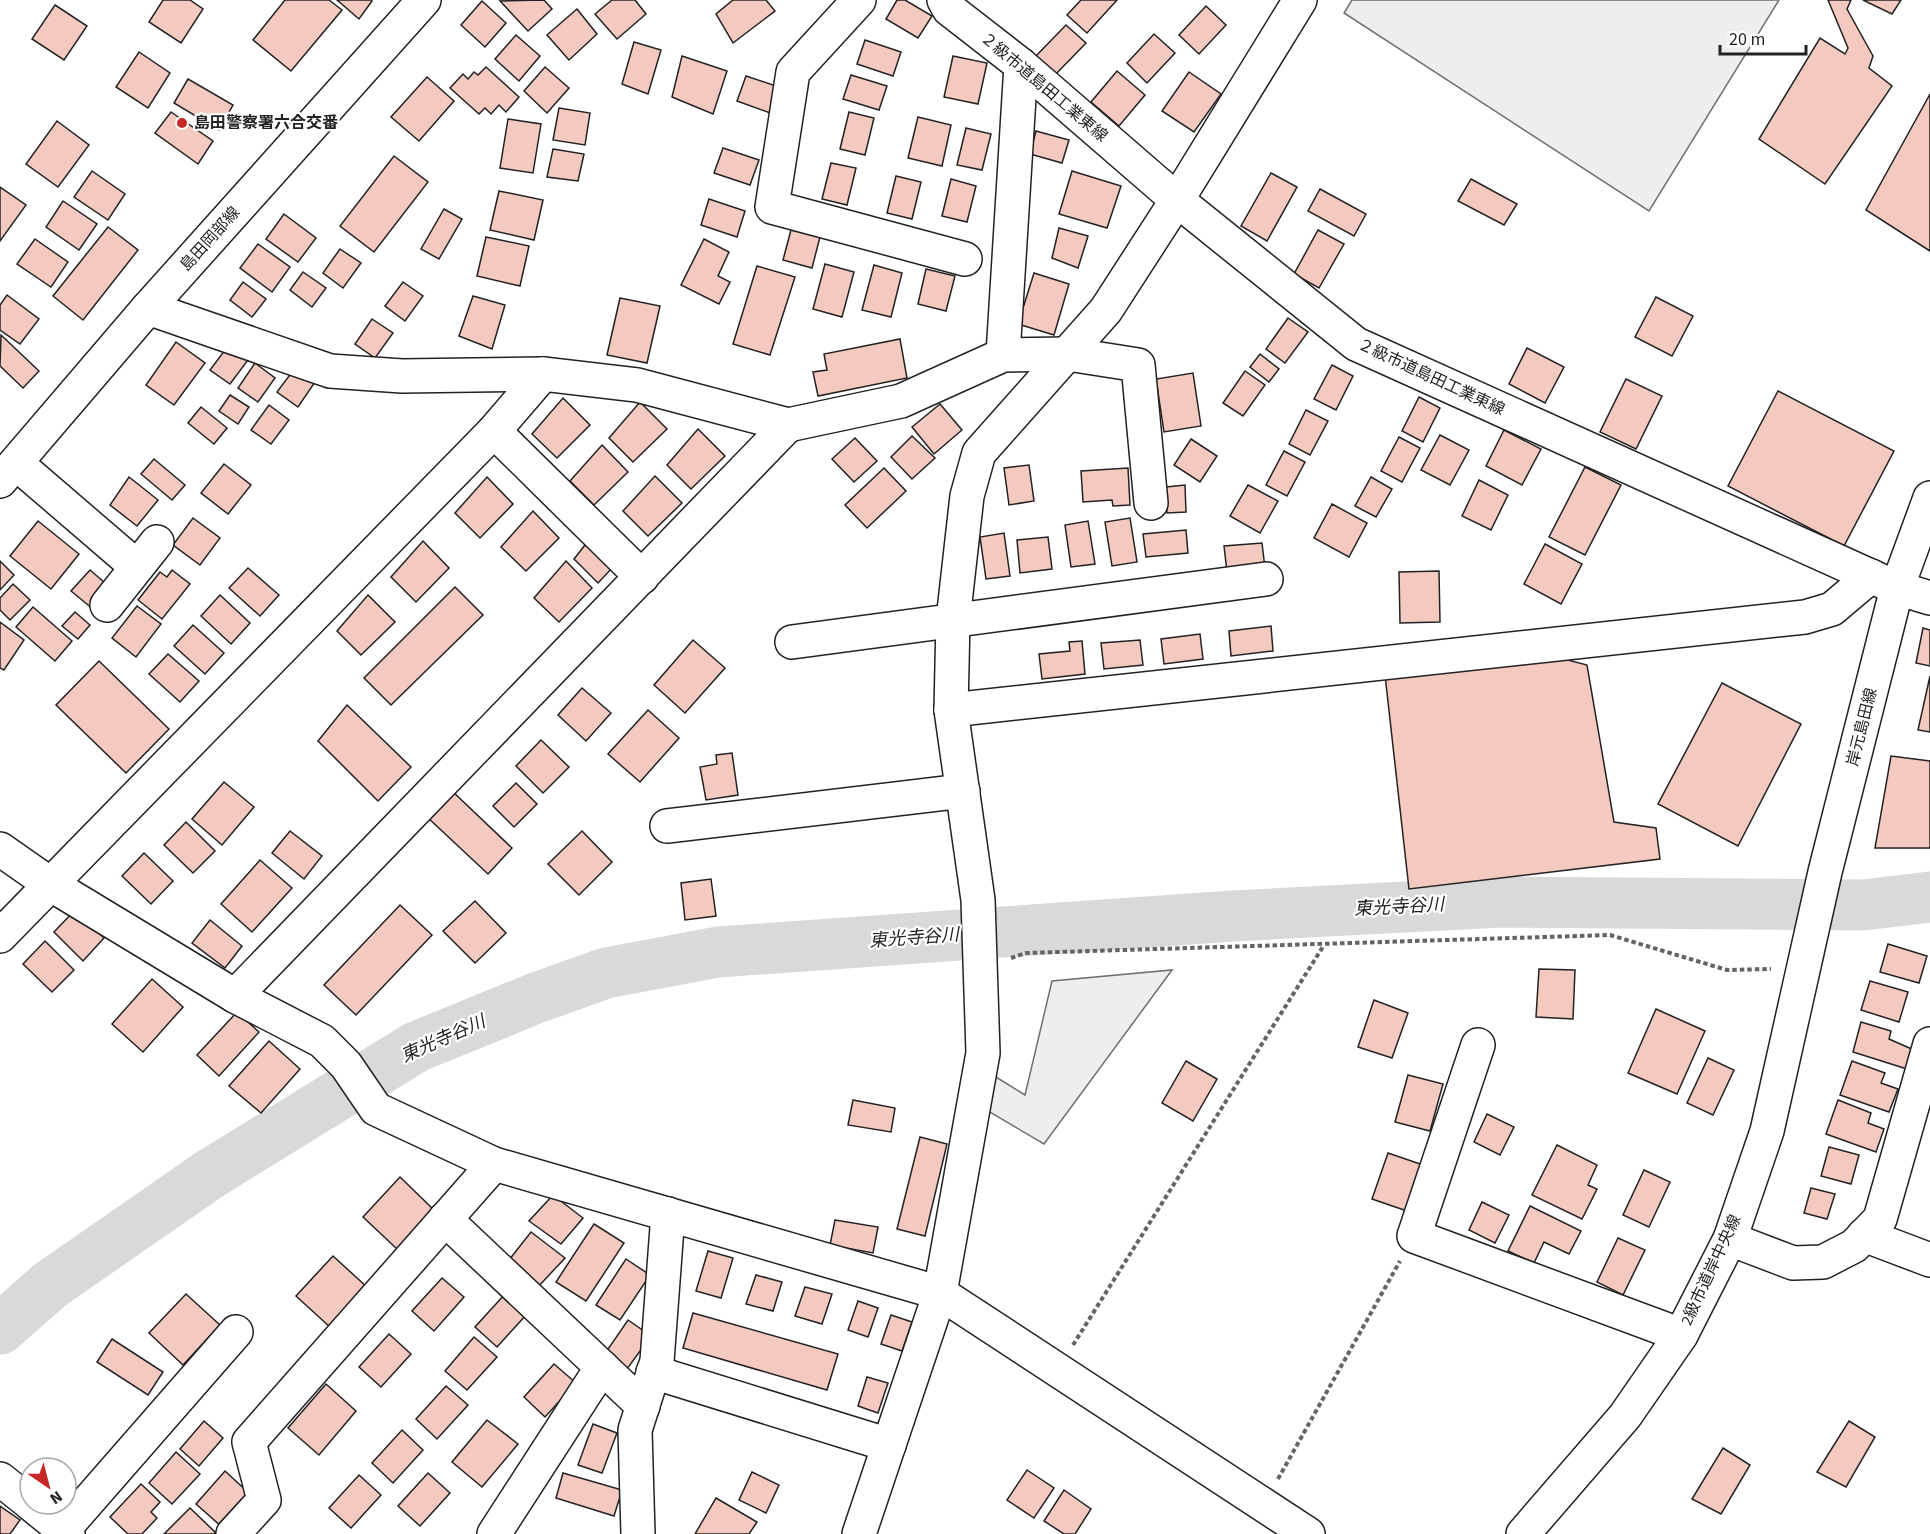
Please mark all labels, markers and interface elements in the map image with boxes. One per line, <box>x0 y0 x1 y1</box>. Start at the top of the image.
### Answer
scale bar <box>1720 18 1806 56</box>
street label: ２級市道島田工業東線 <box>976 27 1112 147</box>
text: 20 m <box>1729 27 1765 52</box>
place label: 島田警察署六合交番 <box>194 112 338 134</box>
marker: 島田警察署六合交番 <box>175 116 189 130</box>
street label: 島田岡部線 <box>175 202 245 276</box>
street label: ２級市道島田工業東線 <box>1354 333 1508 421</box>
street label: 岸元島田線 <box>1842 686 1882 768</box>
water label: 東光寺谷川 <box>1353 892 1447 922</box>
water label: 東光寺谷川 <box>868 922 962 954</box>
water label: 東光寺谷川 <box>397 1008 491 1069</box>
street label: 2級市道岸中央線 <box>1676 1211 1746 1329</box>
north arrow <box>18 1456 78 1516</box>
text: N <box>45 1485 67 1510</box>

